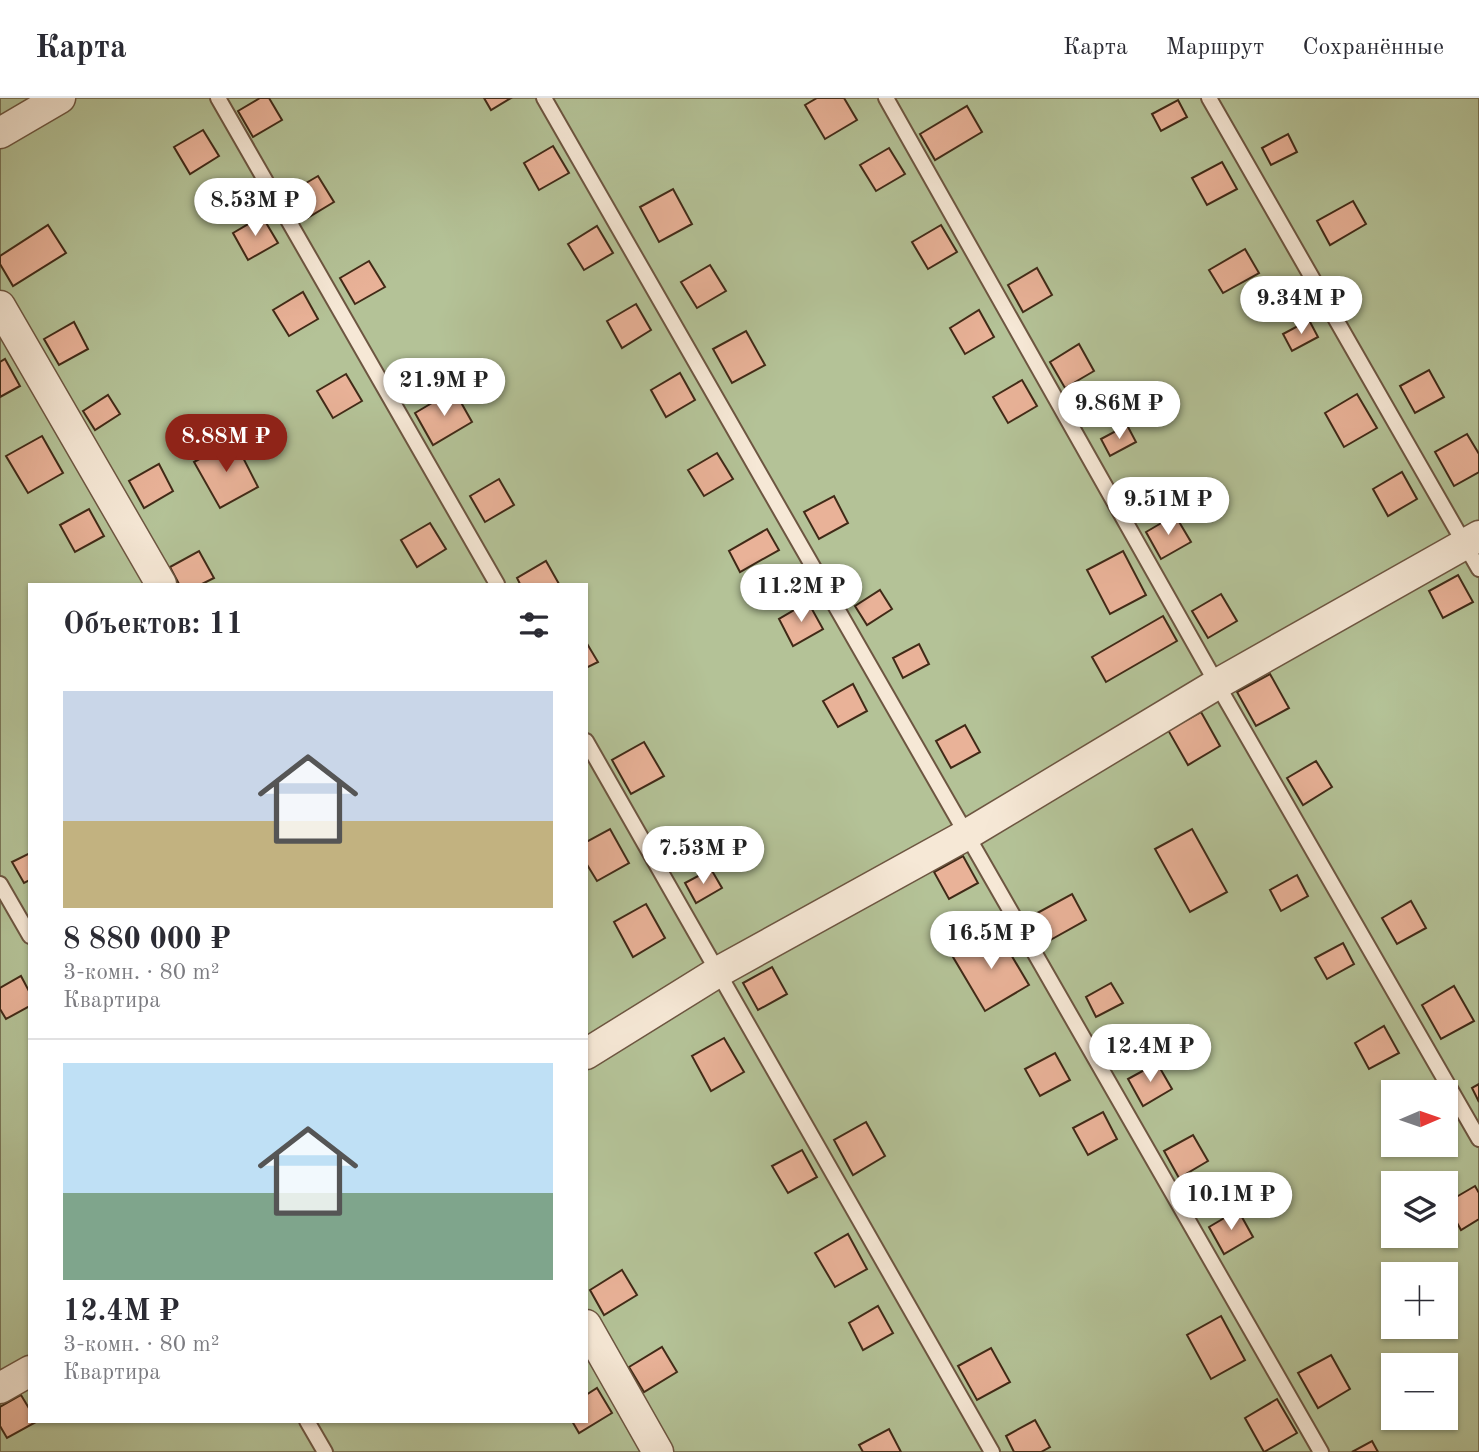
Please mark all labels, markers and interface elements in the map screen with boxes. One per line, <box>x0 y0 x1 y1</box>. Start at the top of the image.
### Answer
text: Карта <box>35 32 127 65</box>
text: Карта <box>1063 36 1128 60</box>
text: Маршрут <box>1166 36 1264 60</box>
text: Сохранённые <box>1302 36 1444 60</box>
pin: 8.53M ₽ <box>190 178 320 238</box>
text: 8.53M ₽ <box>210 189 300 212</box>
pin: 9.34M ₽ <box>1236 276 1366 336</box>
text: 9.34M ₽ <box>1256 287 1346 310</box>
pin: 21.9M ₽ <box>379 358 509 418</box>
text: 21.9M ₽ <box>399 369 489 392</box>
pin: 9.86M ₽ <box>1054 382 1184 441</box>
text: 9.86M ₽ <box>1074 392 1164 415</box>
pin: 8.88M ₽ <box>161 414 291 474</box>
text: 8.88M ₽ <box>181 425 271 448</box>
pin: 9.51M ₽ <box>1103 478 1233 537</box>
text: 9.51M ₽ <box>1123 488 1213 511</box>
pin: 11.2M ₽ <box>736 564 866 624</box>
text: 11.2M ₽ <box>756 575 846 598</box>
icon: filters <box>515 606 553 644</box>
text: Объектов: 11 <box>63 610 243 640</box>
icon: home <box>245 736 371 862</box>
pin: 7.53M ₽ <box>638 826 768 886</box>
text: 7.53M ₽ <box>658 837 748 860</box>
pin: 16.5M ₽ <box>926 912 1056 971</box>
text: 16.5M ₽ <box>946 922 1036 945</box>
text: 8 880 000 ₽ <box>63 925 231 955</box>
text: 3-комн. · 80 m² <box>63 961 220 984</box>
text: Квартира <box>63 989 161 1012</box>
pin: 12.4M ₽ <box>1085 1024 1215 1084</box>
text: 12.4M ₽ <box>1105 1035 1195 1058</box>
north arrow <box>1381 1080 1458 1157</box>
map controls <box>1381 1080 1458 1430</box>
icon: home <box>245 1108 371 1234</box>
button: layers <box>1381 1171 1458 1248</box>
pin: 10.1M ₽ <box>1166 1172 1296 1232</box>
text: 10.1M ₽ <box>1186 1183 1276 1206</box>
button: + <box>1381 1262 1458 1339</box>
text: 12.4M ₽ <box>63 1297 180 1327</box>
text: 3-комн. · 80 m² <box>63 1333 220 1356</box>
button: − <box>1381 1353 1458 1430</box>
text: Квартира <box>63 1361 161 1384</box>

